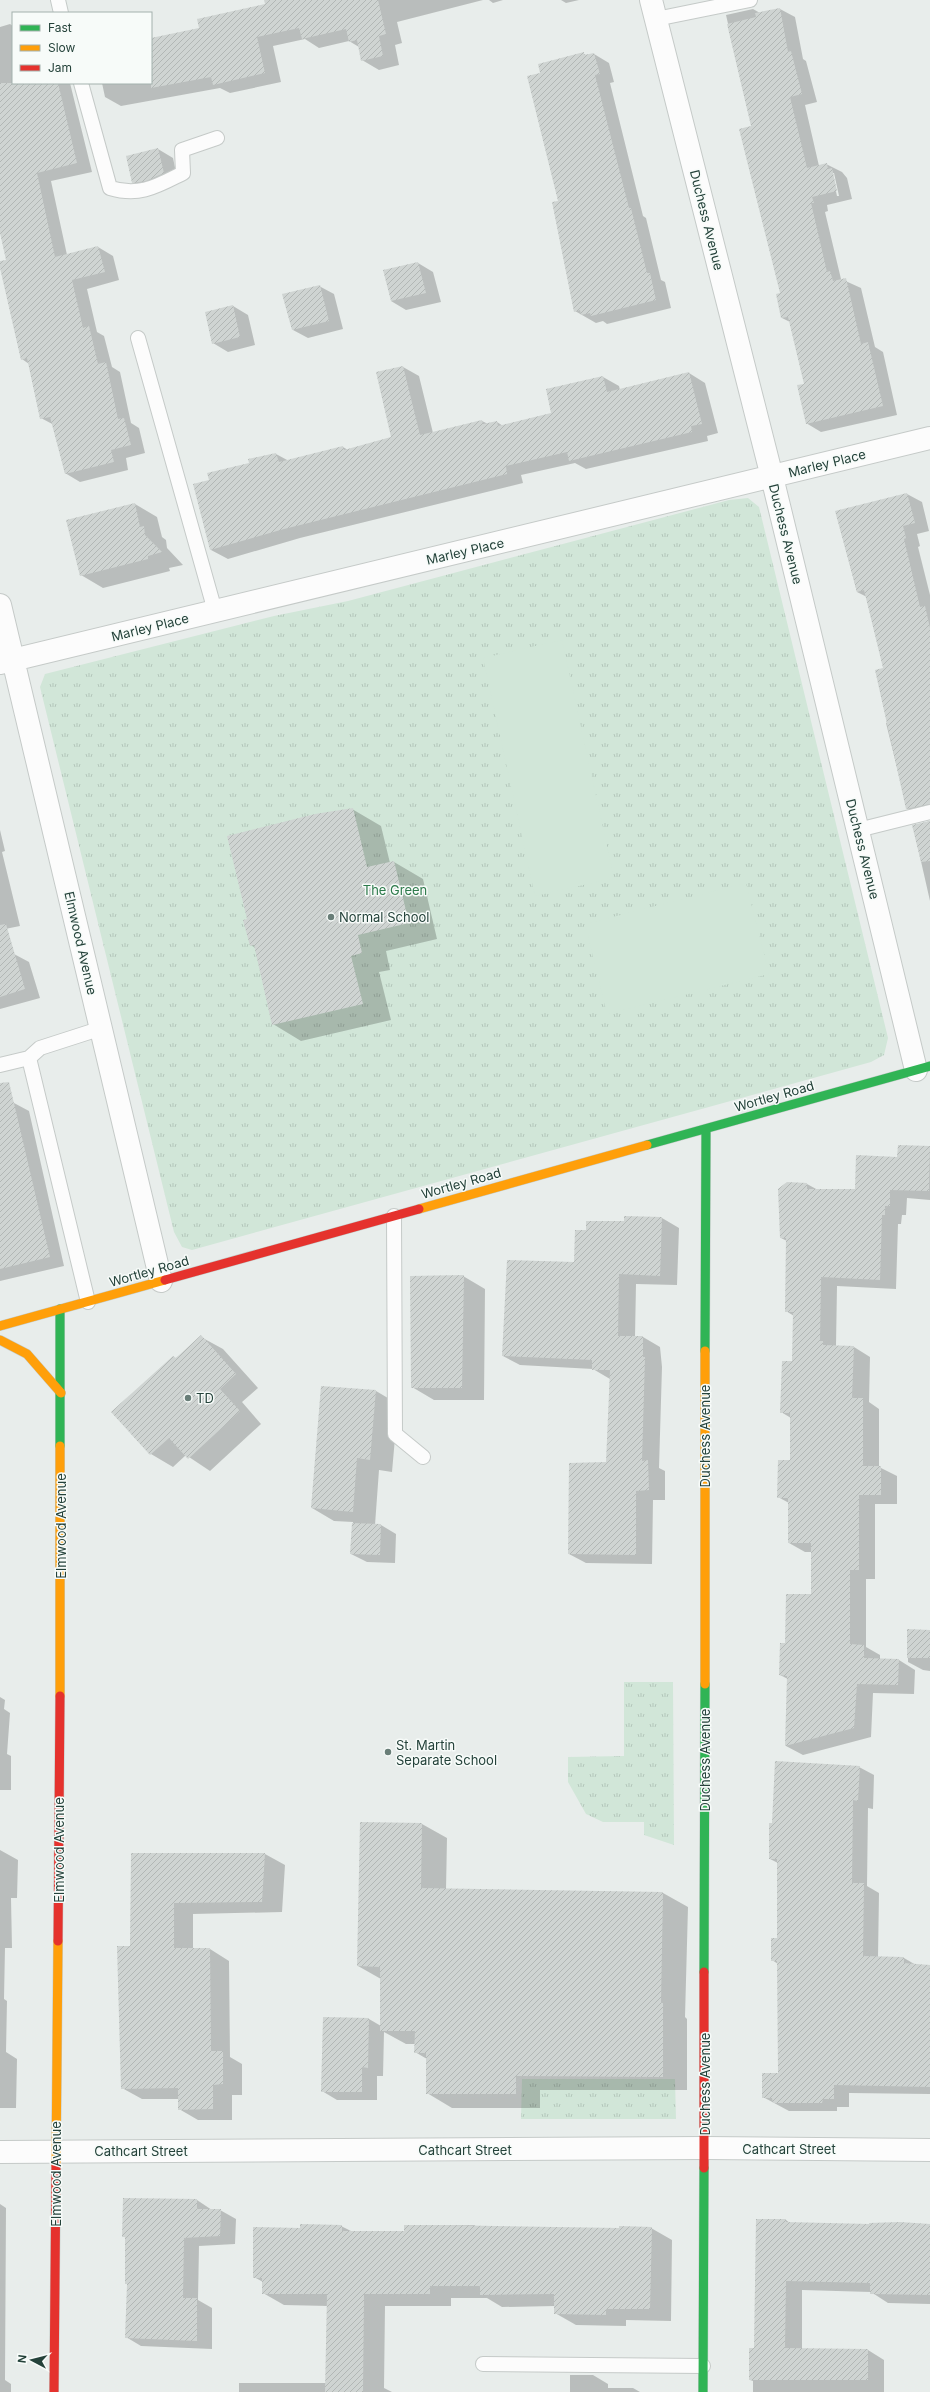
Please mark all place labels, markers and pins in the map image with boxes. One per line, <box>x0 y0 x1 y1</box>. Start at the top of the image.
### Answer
place label: Normal School <box>339 909 429 925</box>
marker: Normal School <box>326 912 336 922</box>
place label: TD <box>196 1390 214 1406</box>
marker: TD <box>183 1393 193 1403</box>
place label: St. Martin Separate School <box>396 1737 497 1768</box>
marker: St. Martin Separate School <box>383 1747 393 1757</box>

